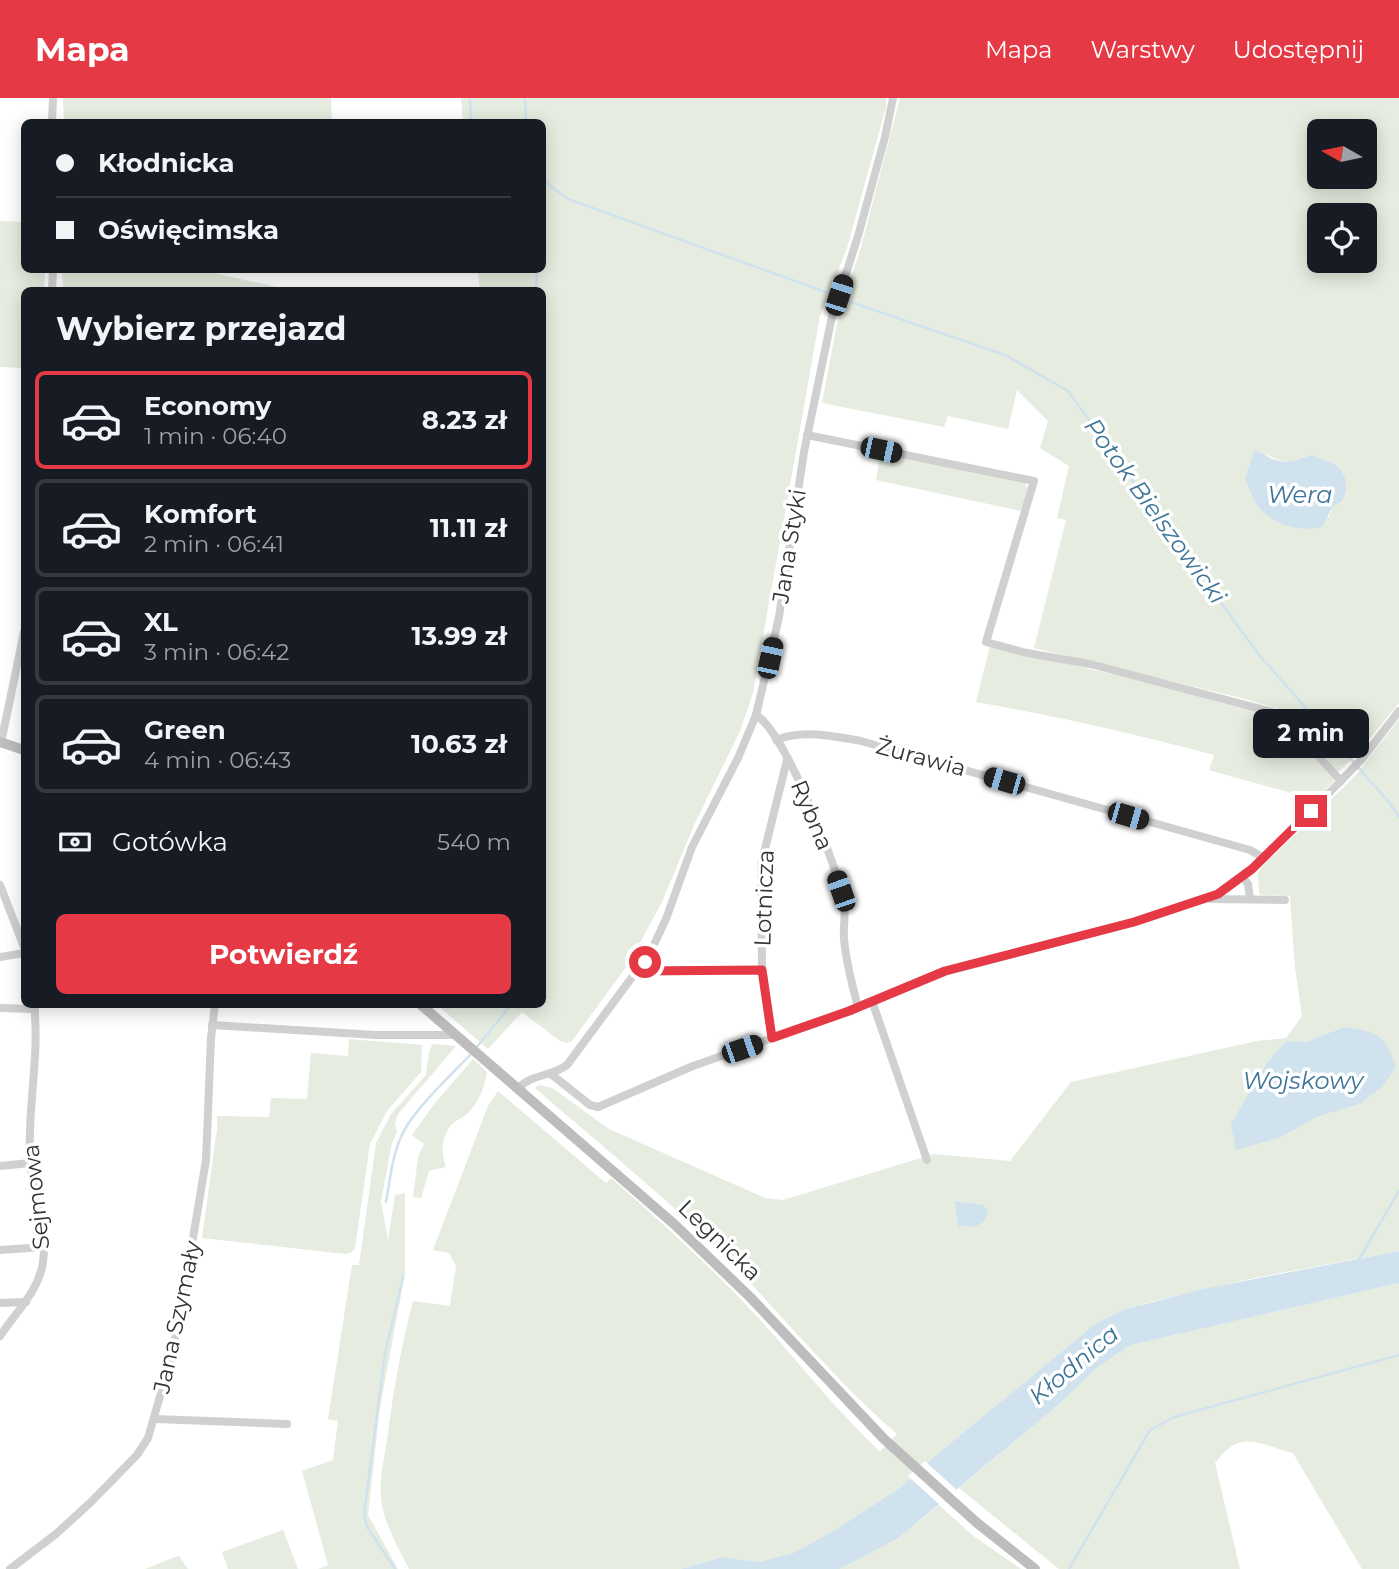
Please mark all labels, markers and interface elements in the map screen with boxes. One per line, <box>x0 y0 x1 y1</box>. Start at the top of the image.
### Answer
text: Mapa <box>35 29 130 69</box>
text: Mapa <box>985 35 1052 64</box>
text: Warstwy <box>1090 35 1195 64</box>
text: Udostępnij <box>1233 35 1364 64</box>
north arrow <box>1307 119 1377 189</box>
map controls <box>1307 119 1377 273</box>
text: Kłodnicka <box>98 147 235 179</box>
button: locate <box>1307 203 1377 273</box>
text: Oświęcimska <box>98 214 279 246</box>
car <box>823 272 856 318</box>
text: Wybierz przejazd <box>56 309 346 348</box>
icon: car <box>60 389 123 452</box>
text: Economy <box>144 390 271 422</box>
text: 8.23 zł <box>422 404 507 436</box>
water label: Potok Bielszowicki <box>1078 412 1233 610</box>
text: 1 min · 06:40 <box>144 422 287 450</box>
car <box>859 435 904 465</box>
water label: Wera <box>1268 480 1332 509</box>
street label: Jana Styki <box>766 487 812 606</box>
icon: car <box>60 497 123 560</box>
text: Komfort <box>144 498 257 530</box>
text: 11.11 zł <box>430 512 507 544</box>
text: 2 min · 06:41 <box>144 530 284 558</box>
icon: car <box>60 605 123 668</box>
text: XL <box>144 606 178 638</box>
text: 13.99 zł <box>412 620 507 652</box>
car <box>756 635 785 681</box>
text: 3 min · 06:42 <box>144 638 289 666</box>
callout: 2 min <box>1253 710 1369 758</box>
icon: car <box>60 713 123 776</box>
text: Green <box>144 714 226 746</box>
text: 2 min <box>1277 719 1345 747</box>
text: 10.63 zł <box>411 728 507 760</box>
street label: Żurawia <box>873 732 969 782</box>
text: 4 min · 06:43 <box>144 746 291 774</box>
car <box>981 765 1028 797</box>
street label: Rybna <box>785 776 839 854</box>
route end <box>1295 795 1327 827</box>
car <box>1105 800 1152 832</box>
icon: cash <box>56 823 94 861</box>
text: Gotówka <box>112 826 228 858</box>
text: 540 m <box>437 828 511 856</box>
street label: Lotnicza <box>748 849 780 947</box>
car <box>825 868 858 914</box>
button: Potwierdź <box>56 914 511 994</box>
route start <box>629 946 661 978</box>
car <box>719 1032 766 1066</box>
water label: Wojskowy <box>1243 1066 1365 1095</box>
street label: Sejmowa <box>17 1143 55 1251</box>
street label: Legnicka <box>673 1194 767 1286</box>
street label: Jana Szymały <box>147 1238 207 1397</box>
water label: Kłodnica <box>1023 1319 1124 1410</box>

